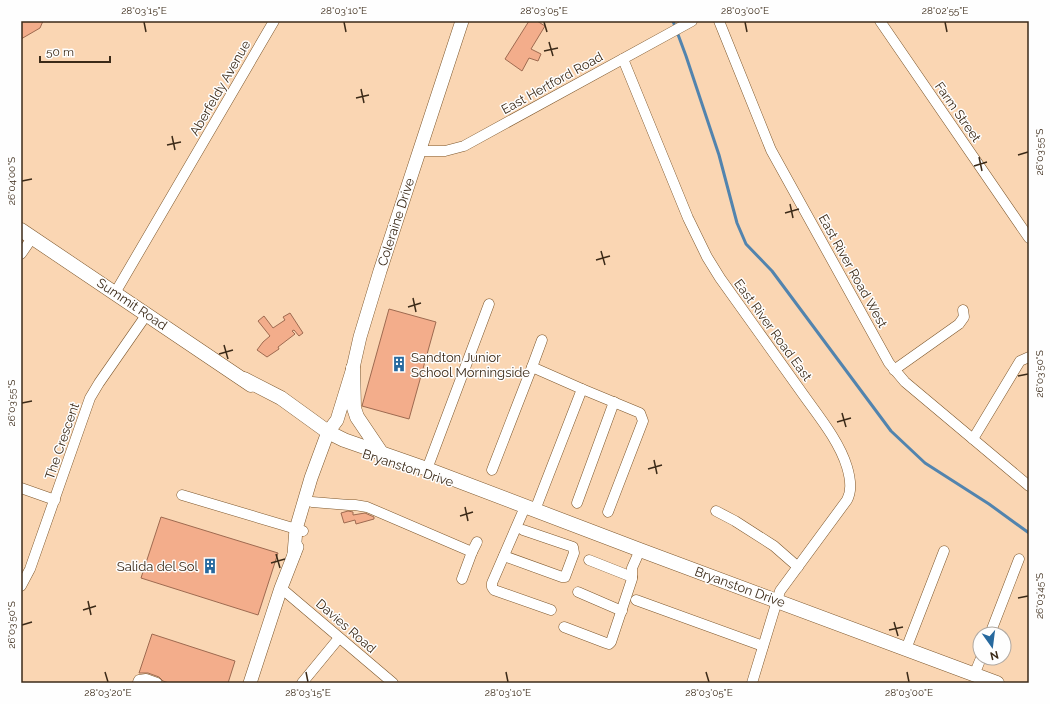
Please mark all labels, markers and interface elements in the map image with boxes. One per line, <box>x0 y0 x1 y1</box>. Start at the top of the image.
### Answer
text: 28°03'15"E <box>121 5 167 16</box>
text: 28°03'10"E <box>321 5 367 16</box>
text: 28°03'05"E <box>520 5 568 16</box>
text: 28°03'00"E <box>721 5 769 16</box>
text: 28°02'55"E <box>922 5 968 16</box>
street label: Aberfeldy Avenue <box>187 37 254 138</box>
scale bar <box>40 38 110 64</box>
text: 50 m <box>46 45 74 59</box>
street label: East Hertford Road <box>499 49 605 117</box>
street label: Farm Street <box>932 79 985 145</box>
text: 26°03'55"S <box>1034 129 1045 175</box>
text: 26°04'00"S <box>6 157 17 205</box>
street label: Coleraine Drive <box>375 176 417 268</box>
street label: East River Road West <box>816 212 891 331</box>
street label: Summit Road <box>94 275 170 333</box>
street label: East River Road East <box>731 276 815 384</box>
place label: Sandton Junior School Morningside <box>411 350 530 380</box>
text: 26°03'50"S <box>1034 350 1045 398</box>
building icon: Sandton Junior School Morningside <box>390 355 408 373</box>
text: 26°03'55"S <box>6 380 17 426</box>
street label: The Crescent <box>42 400 82 481</box>
street label: Bryanston Drive <box>361 446 456 490</box>
building icon: Salida del Sol <box>201 557 219 575</box>
place label: Salida del Sol <box>117 559 198 574</box>
street label: Bryanston Drive <box>693 564 788 610</box>
text: 26°03'45"S <box>1034 573 1045 619</box>
street label: Davies Road <box>313 596 379 656</box>
text: 26°03'50"S <box>6 601 17 649</box>
north arrow <box>972 626 1012 666</box>
text: N <box>989 648 1000 663</box>
text: 28°03'20"E <box>84 687 132 698</box>
text: 28°03'15"E <box>285 687 331 698</box>
text: 28°03'10"E <box>485 687 531 698</box>
text: 28°03'05"E <box>685 687 733 698</box>
text: 28°03'00"E <box>885 687 933 698</box>

